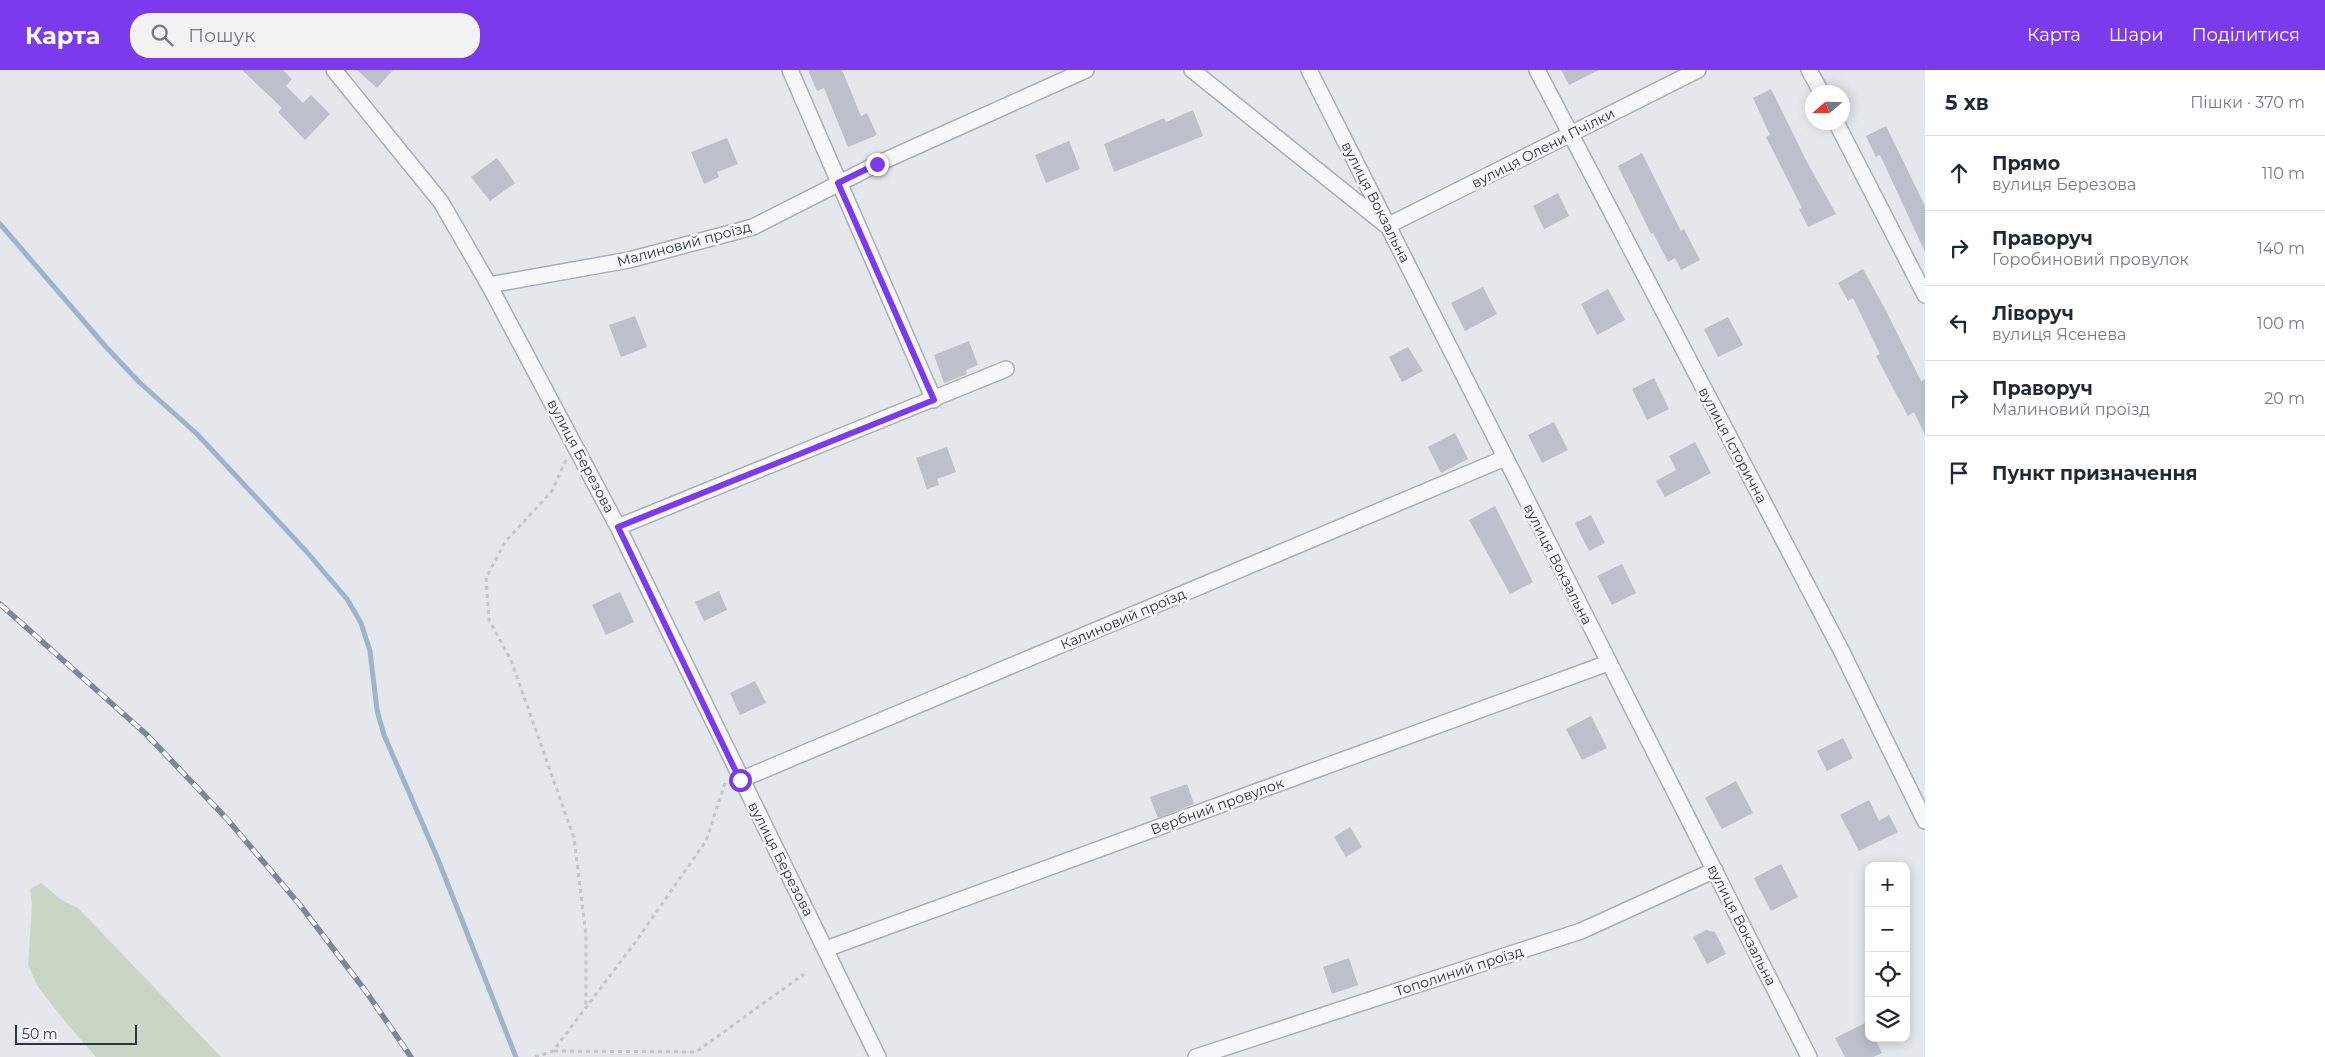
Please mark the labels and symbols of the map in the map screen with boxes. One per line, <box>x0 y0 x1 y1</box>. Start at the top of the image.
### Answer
north arrow <box>1805 85 1850 130</box>
street label: вулиця Олени Пчілки <box>1468 104 1618 192</box>
street label: вулиця Вокзальна <box>1338 138 1414 266</box>
route end <box>866 153 889 176</box>
street label: Малиновий проїзд <box>615 217 753 271</box>
street label: вулиця Історична <box>1695 384 1771 506</box>
street label: вулиця Березова <box>543 396 619 516</box>
street label: вулиця Вокзальна <box>1520 500 1596 628</box>
street label: Калиновий проїзд <box>1058 584 1188 654</box>
route start <box>729 769 752 792</box>
street label: Вербний провулок <box>1148 774 1286 838</box>
street label: вулиця Березова <box>744 799 818 919</box>
street label: вулиця Вокзальна <box>1704 861 1780 989</box>
street label: Тополиний проїзд <box>1393 942 1525 1000</box>
scale bar <box>15 1022 138 1045</box>

